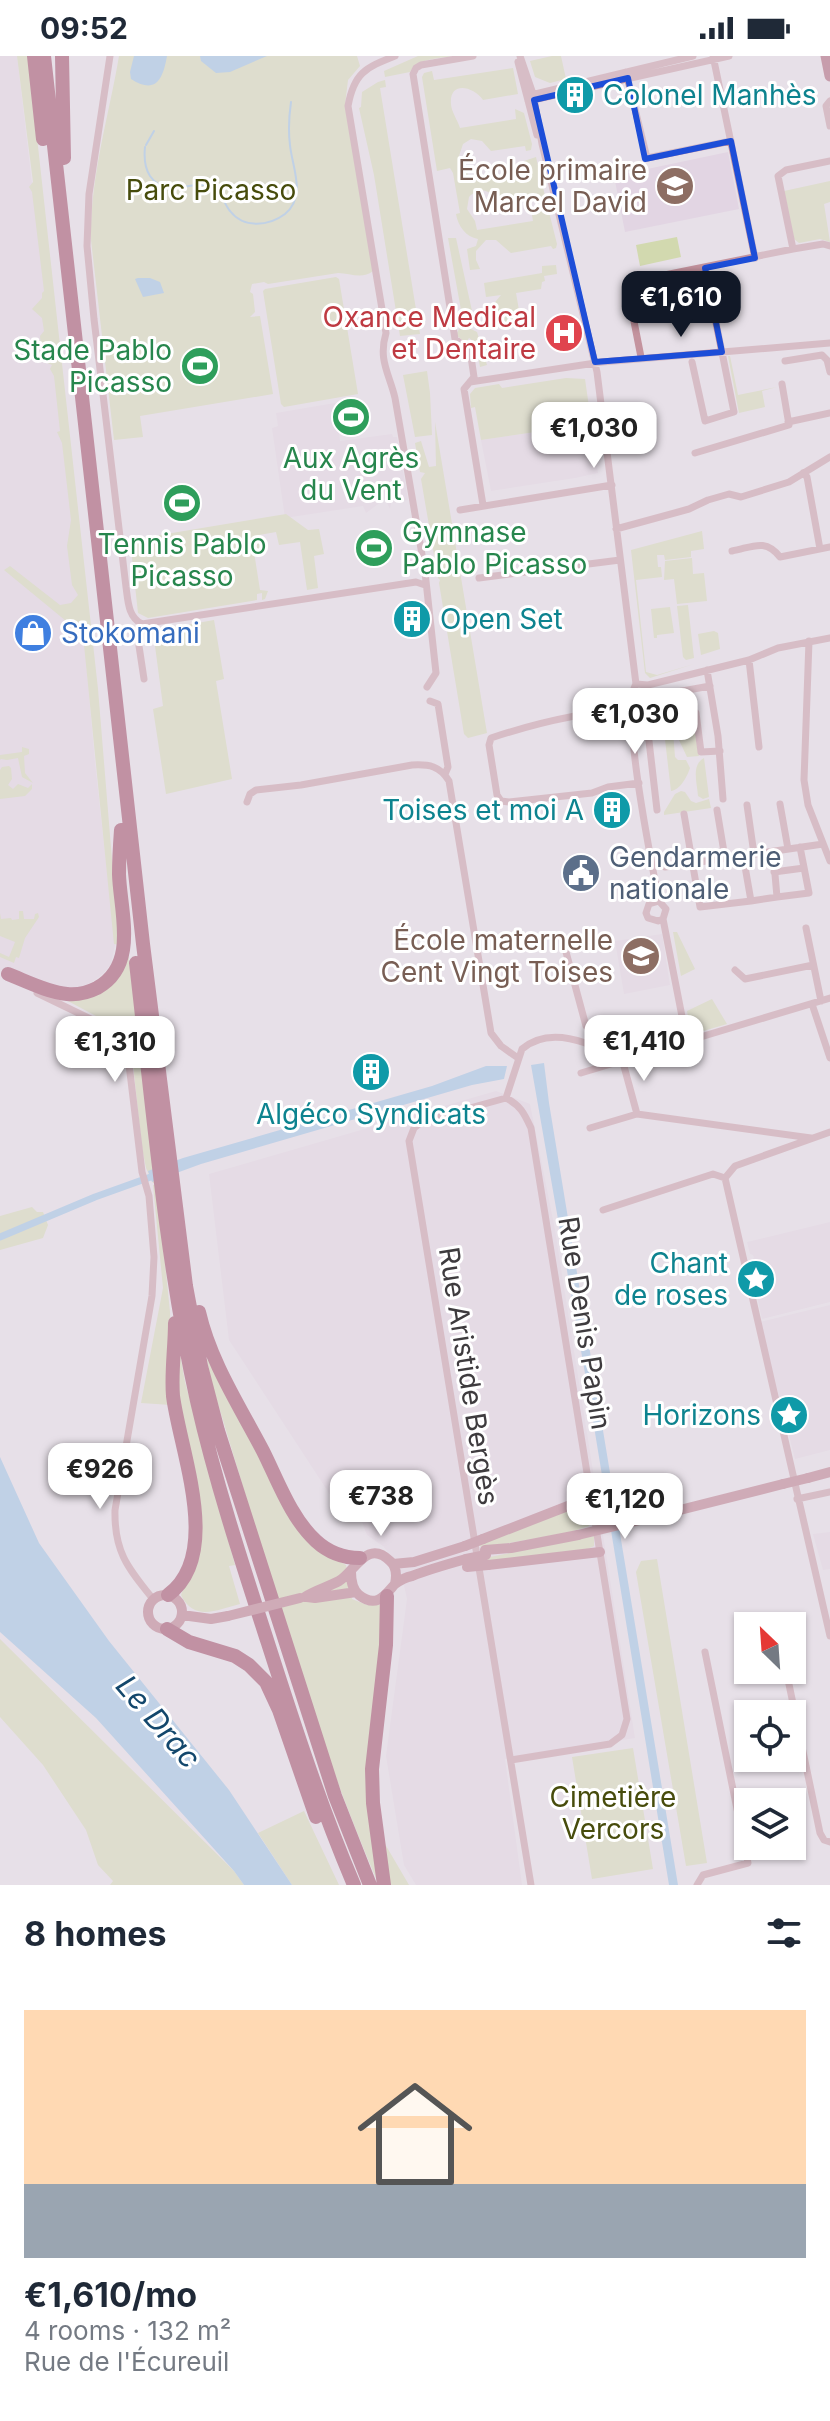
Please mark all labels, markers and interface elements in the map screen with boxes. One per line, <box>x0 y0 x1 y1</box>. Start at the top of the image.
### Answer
text: 09:52 <box>40 10 128 46</box>
building icon: Colonel Manhès <box>554 74 596 116</box>
place label: Colonel Manhès <box>603 78 817 112</box>
place label: École primaire Marcel David <box>458 152 647 219</box>
school or university icon: École primaire Marcel David <box>654 165 696 207</box>
park label: Parc Picasso <box>126 173 296 207</box>
pin: €1,610 <box>616 271 746 339</box>
text: €1,610 <box>640 281 722 312</box>
place label: Oxance Medical et Dentaire <box>323 300 536 366</box>
hospital icon: Oxance Medical et Dentaire <box>543 312 585 354</box>
place label: Stade Pablo Picasso <box>13 333 172 399</box>
sports icon: Stade Pablo Picasso <box>179 345 221 387</box>
sports icon: Aux Agrès du Vent <box>330 396 372 438</box>
pin: €1,030 <box>529 402 659 470</box>
text: €1,030 <box>550 412 638 443</box>
place label: Aux Agrès du Vent <box>283 441 419 507</box>
sports icon: Tennis Pablo Picasso <box>161 482 203 524</box>
place label: Gymnase Pablo Picasso <box>402 515 587 581</box>
place label: Tennis Pablo Picasso <box>97 527 267 593</box>
sports icon: Gymnase Pablo Picasso <box>353 527 395 569</box>
building icon: Open Set <box>391 598 433 640</box>
place label: Open Set <box>440 602 563 636</box>
shop icon: Stokomani <box>12 612 54 654</box>
place label: Stokomani <box>61 616 200 650</box>
pin: €1,030 <box>570 688 700 756</box>
text: €1,030 <box>591 698 679 729</box>
building icon: Toises et moi A <box>591 789 633 831</box>
place label: Toises et moi A <box>382 793 584 827</box>
place label: Gendarmerie nationale <box>609 840 782 906</box>
public building icon: Gendarmerie nationale <box>560 852 602 894</box>
place label: École maternelle Cent Vingt Toises <box>380 922 613 989</box>
school or university icon: École maternelle Cent Vingt Toises <box>620 935 662 977</box>
pin: €1,410 <box>579 1015 709 1083</box>
pin: €1,310 <box>50 1016 180 1084</box>
text: €1,410 <box>602 1025 686 1056</box>
text: €1,310 <box>74 1026 156 1057</box>
building icon: Algéco Syndicats <box>350 1051 392 1093</box>
place label: Algéco Syndicats <box>256 1097 486 1131</box>
street label: Rue Denis Papin <box>551 1214 619 1432</box>
street label: Rue Aristide Bergès <box>432 1244 506 1508</box>
place label: Chant de roses <box>614 1246 728 1312</box>
place icon: Chant de roses <box>735 1258 777 1300</box>
place icon: Horizons <box>768 1394 810 1436</box>
place label: Horizons <box>642 1398 761 1432</box>
pin: €926 <box>53 1443 147 1511</box>
text: €926 <box>66 1453 134 1484</box>
pin: €738 <box>334 1470 428 1538</box>
pin: €1,120 <box>560 1473 690 1541</box>
text: €738 <box>348 1480 414 1511</box>
text: €1,120 <box>585 1483 665 1514</box>
north arrow <box>734 1612 806 1684</box>
map controls <box>734 1612 806 1860</box>
water label: Le Drac <box>109 1668 209 1775</box>
button: locate <box>734 1700 806 1772</box>
park label: Cimetière Vercors <box>550 1780 676 1846</box>
button: layers <box>734 1788 806 1860</box>
icon: filters <box>762 1911 806 1955</box>
text: 8 homes <box>24 1913 167 1954</box>
icon: home <box>343 2062 487 2206</box>
text: €1,610/mo <box>24 2274 197 2315</box>
text: 4 rooms · 132 m² <box>24 2315 231 2346</box>
text: Rue de l'Écureuil <box>24 2346 229 2377</box>

